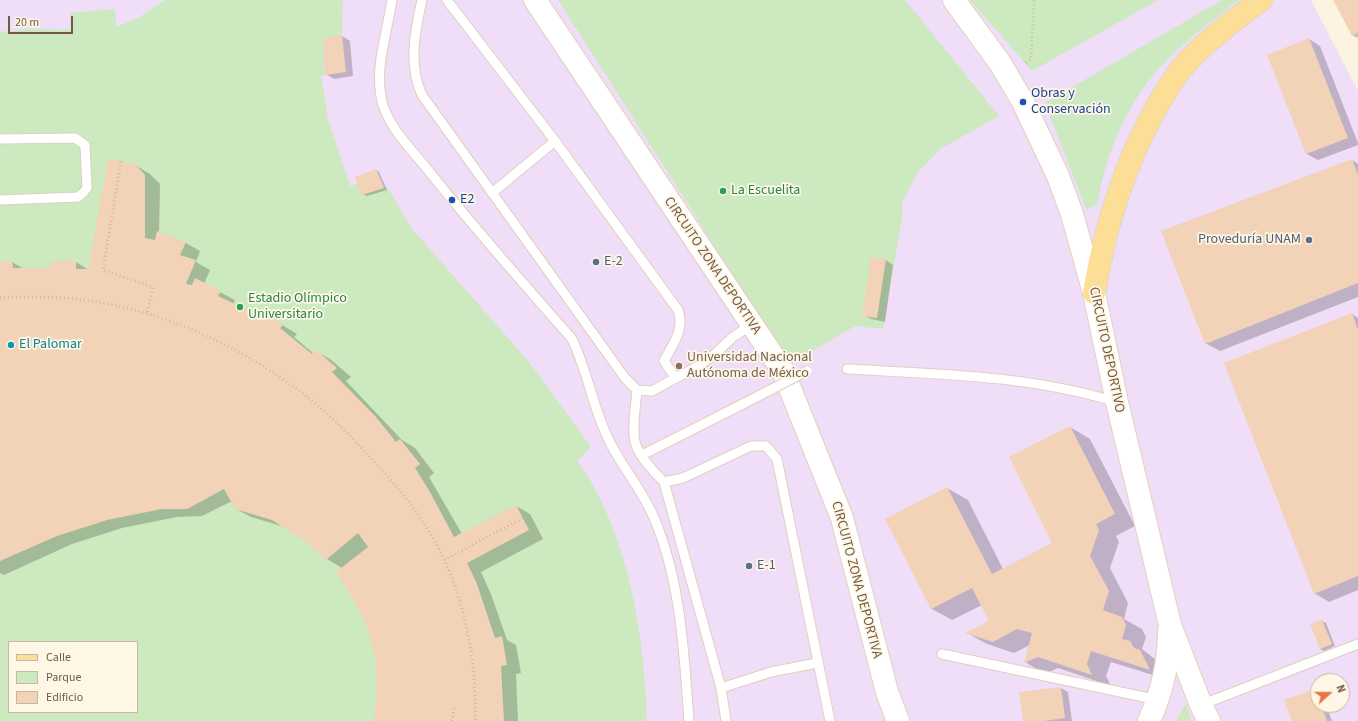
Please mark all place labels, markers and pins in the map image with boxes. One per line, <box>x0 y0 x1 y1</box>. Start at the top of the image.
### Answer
place label: Obras y Conservación <box>1031 86 1111 118</box>
marker: Obras y Conservación <box>1018 97 1028 107</box>
place label: La Escuelita <box>731 183 800 199</box>
marker: La Escuelita <box>718 186 728 196</box>
place label: E2 <box>460 192 474 208</box>
marker: E2 <box>447 195 457 205</box>
place label: Proveduría UNAM <box>1198 232 1301 248</box>
marker: Proveduría UNAM <box>1304 235 1314 245</box>
place label: E-2 <box>604 254 623 270</box>
marker: E-2 <box>591 257 601 267</box>
place label: Estadio Olímpico Universitario <box>248 291 347 324</box>
marker: Estadio Olímpico Universitario <box>235 302 245 312</box>
place label: El Palomar <box>19 337 82 353</box>
marker: El Palomar <box>6 340 16 350</box>
place label: Universidad Nacional Autónoma de México <box>687 350 812 382</box>
marker: Universidad Nacional Autónoma de México <box>674 361 684 371</box>
place label: E-1 <box>757 558 776 574</box>
marker: E-1 <box>744 561 754 571</box>

